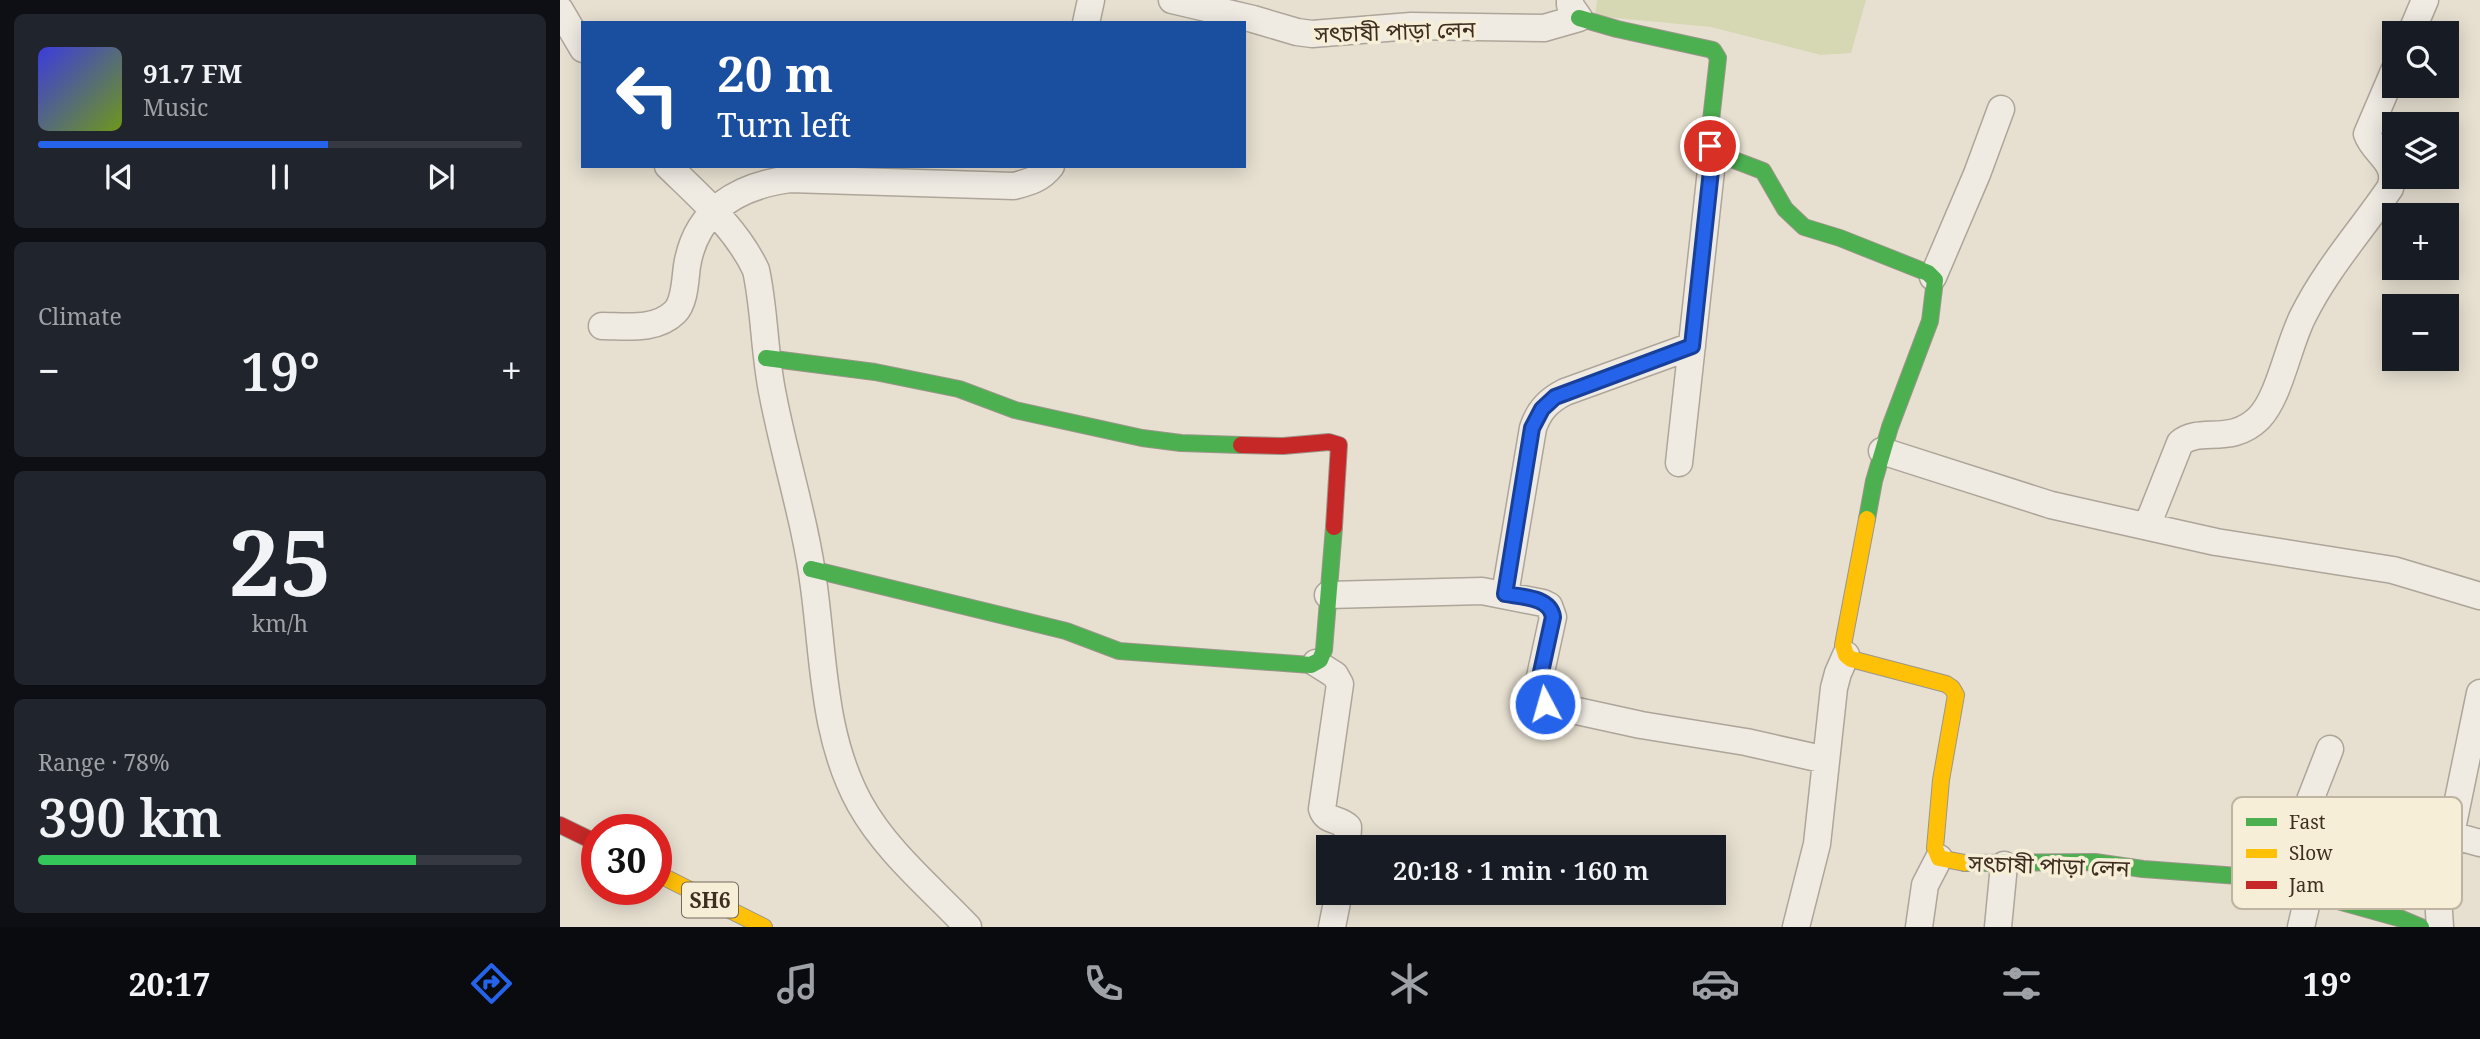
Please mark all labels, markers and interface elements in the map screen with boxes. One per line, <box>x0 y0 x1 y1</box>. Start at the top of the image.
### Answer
street label: সৎচাষী পাড়া লেন <box>1313 12 1477 50</box>
map controls <box>2382 21 2459 371</box>
button: search <box>2382 21 2459 98</box>
text: 20 m <box>717 40 833 106</box>
icon: left <box>602 49 693 140</box>
text: 91.7 FM <box>143 55 242 91</box>
text: Music <box>143 91 208 123</box>
text: Turn left <box>717 103 851 146</box>
button: layers <box>2382 112 2459 189</box>
pin <box>1680 116 1740 176</box>
icon: arrive <box>1691 127 1729 165</box>
icon: previous <box>100 158 138 196</box>
icon: pause <box>261 158 299 196</box>
icon: next <box>422 158 460 196</box>
button: + <box>2382 203 2459 280</box>
button: − <box>2382 294 2459 371</box>
text: Climate <box>38 300 122 332</box>
text: 19° <box>241 335 320 406</box>
text: − <box>38 344 60 396</box>
text: + <box>501 344 522 396</box>
text: 25 <box>229 499 331 623</box>
text: km/h <box>252 607 308 639</box>
position arrow <box>1508 667 1582 741</box>
text: Range · 78% <box>38 746 170 778</box>
text: 390 km <box>38 781 222 852</box>
legend <box>2232 797 2462 909</box>
text: Fast <box>2289 809 2326 835</box>
speed limit sign: 30 <box>581 814 672 905</box>
text: Slow <box>2289 840 2333 866</box>
street label: সৎচাষী পাড়া লেন <box>1967 846 2131 884</box>
text: 20:18 · 1 min · 160 m <box>1393 852 1649 888</box>
text: Jam <box>2288 872 2324 898</box>
road number: SH6 <box>682 883 738 918</box>
icon: directions <box>467 959 516 1008</box>
icon: music <box>773 959 822 1008</box>
icon: phone <box>1079 959 1128 1008</box>
icon: climate <box>1385 959 1434 1008</box>
icon: car <box>1691 959 1740 1008</box>
icon: filters <box>1997 959 2046 1008</box>
text: 20:17 <box>128 962 210 1005</box>
text: 19° <box>2303 962 2351 1005</box>

